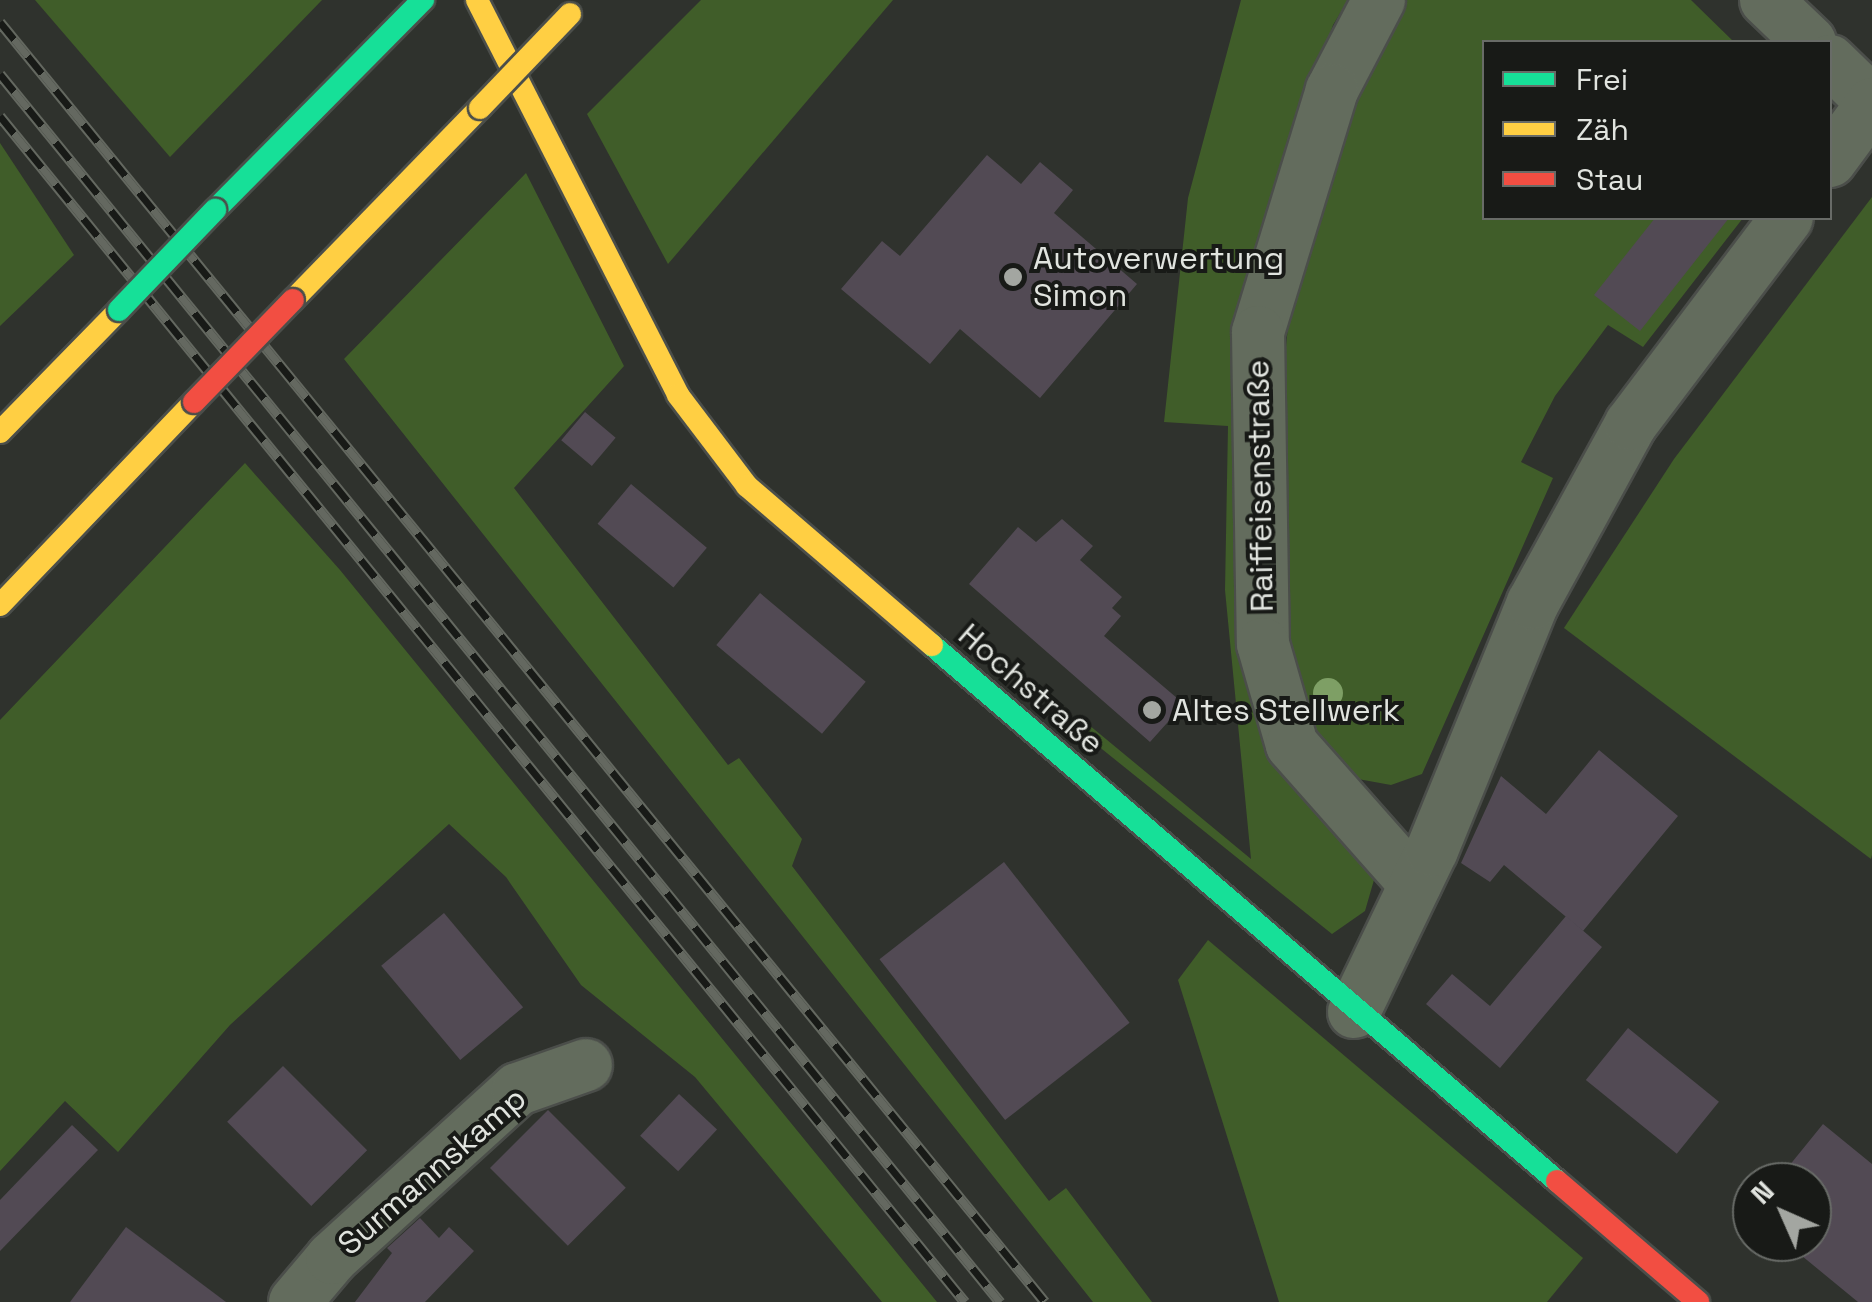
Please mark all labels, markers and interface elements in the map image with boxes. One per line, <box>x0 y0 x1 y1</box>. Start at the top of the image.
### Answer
legend <box>1482 40 1832 220</box>
text: Frei <box>1576 60 1628 99</box>
text: Zäh <box>1576 110 1629 149</box>
text: Stau <box>1576 160 1643 199</box>
place label: Autoverwertung Simon <box>1033 240 1284 315</box>
marker: Autoverwertung Simon <box>1002 266 1024 288</box>
street label: Raiffeisenstraße <box>1239 359 1281 613</box>
street label: Hochstraße <box>951 616 1111 762</box>
place label: Altes Stellwerk <box>1172 691 1400 729</box>
marker: Altes Stellwerk <box>1141 699 1163 721</box>
street label: Surmannskamp <box>330 1079 534 1263</box>
north arrow <box>1732 1162 1832 1262</box>
text: N <box>1743 1173 1782 1212</box>

